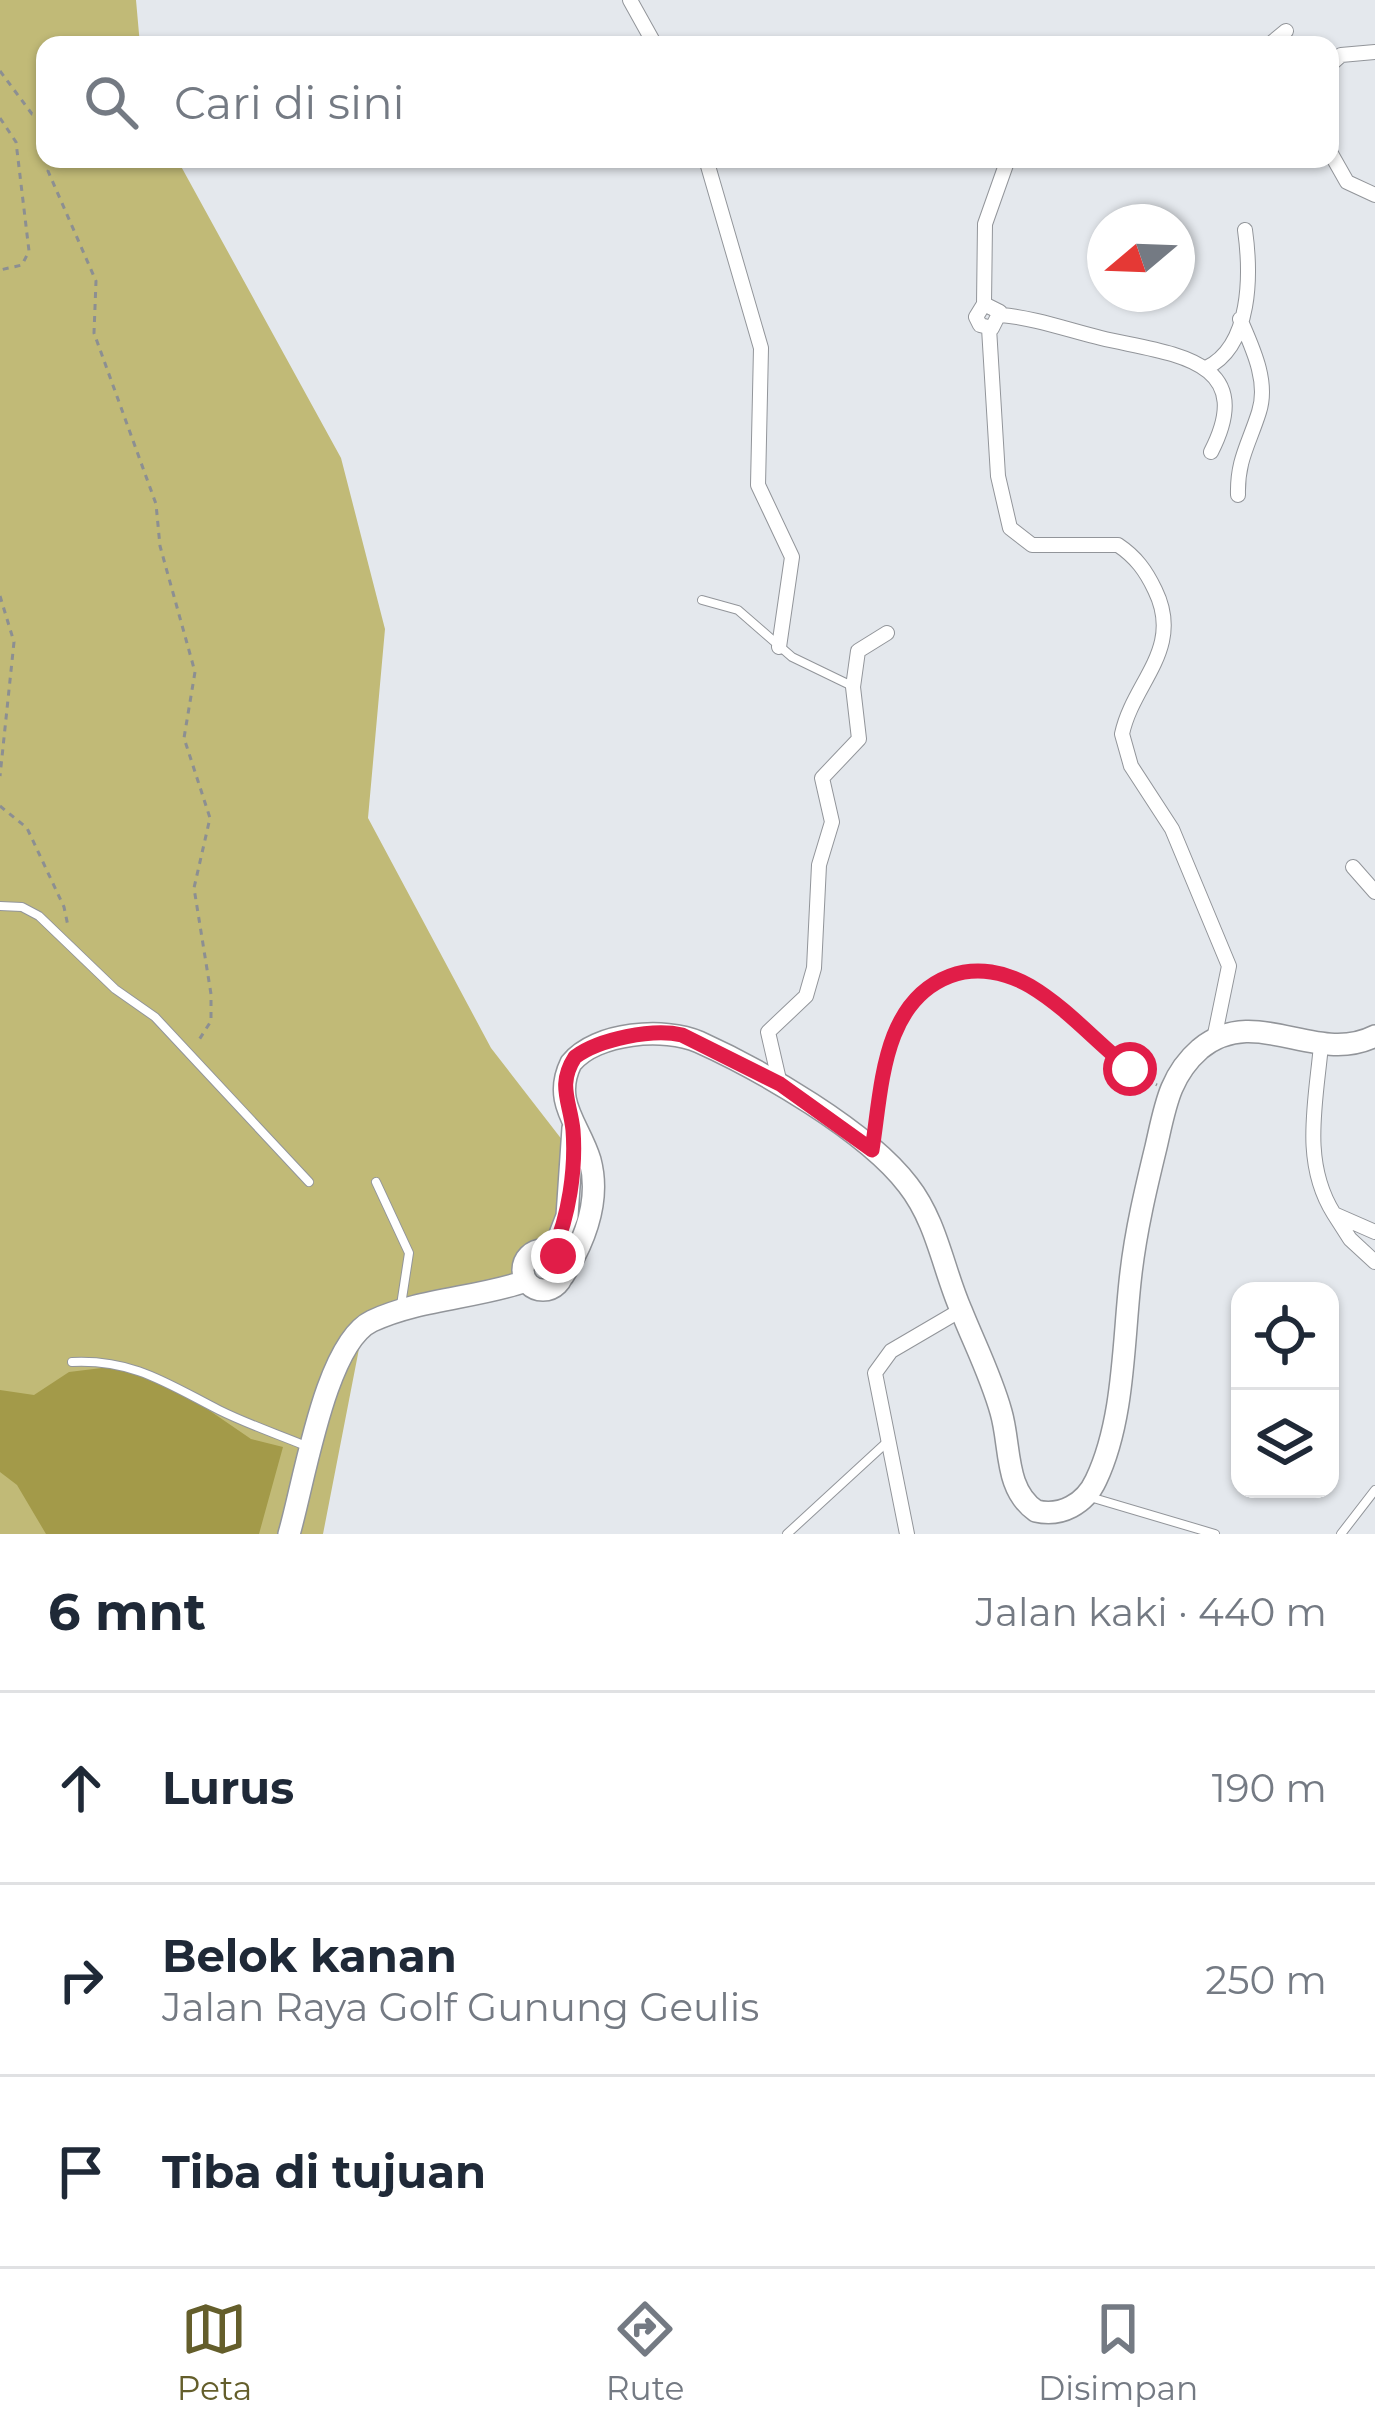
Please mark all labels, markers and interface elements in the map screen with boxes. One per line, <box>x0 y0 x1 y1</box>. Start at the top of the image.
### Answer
search box <box>36 36 1339 168</box>
icon: search <box>78 69 144 135</box>
text: Cari di sini <box>174 75 405 130</box>
north arrow <box>1087 204 1195 312</box>
route start <box>1103 1042 1157 1096</box>
route end <box>531 1229 585 1283</box>
map controls <box>1231 1282 1339 1498</box>
button: locate <box>1231 1282 1339 1390</box>
button: layers <box>1231 1390 1339 1498</box>
text: 6 mnt <box>48 1581 206 1643</box>
text: Jalan kaki · 440 m <box>975 1588 1327 1636</box>
icon: ahead <box>48 1755 114 1821</box>
text: Lurus <box>162 1760 294 1815</box>
text: 190 m <box>1212 1764 1327 1812</box>
text: Belok kanan <box>162 1928 457 1983</box>
icon: right <box>48 1947 114 2013</box>
text: 250 m <box>1205 1956 1327 2004</box>
text: Jalan Raya Golf Gunung Geulis <box>162 1983 759 2031</box>
icon: arrive <box>48 2139 114 2205</box>
text: Tiba di tujuan <box>162 2144 486 2199</box>
tab: Peta <box>177 2296 252 2408</box>
tab: Rute <box>606 2296 684 2408</box>
tab: Disimpan <box>1038 2296 1198 2408</box>

